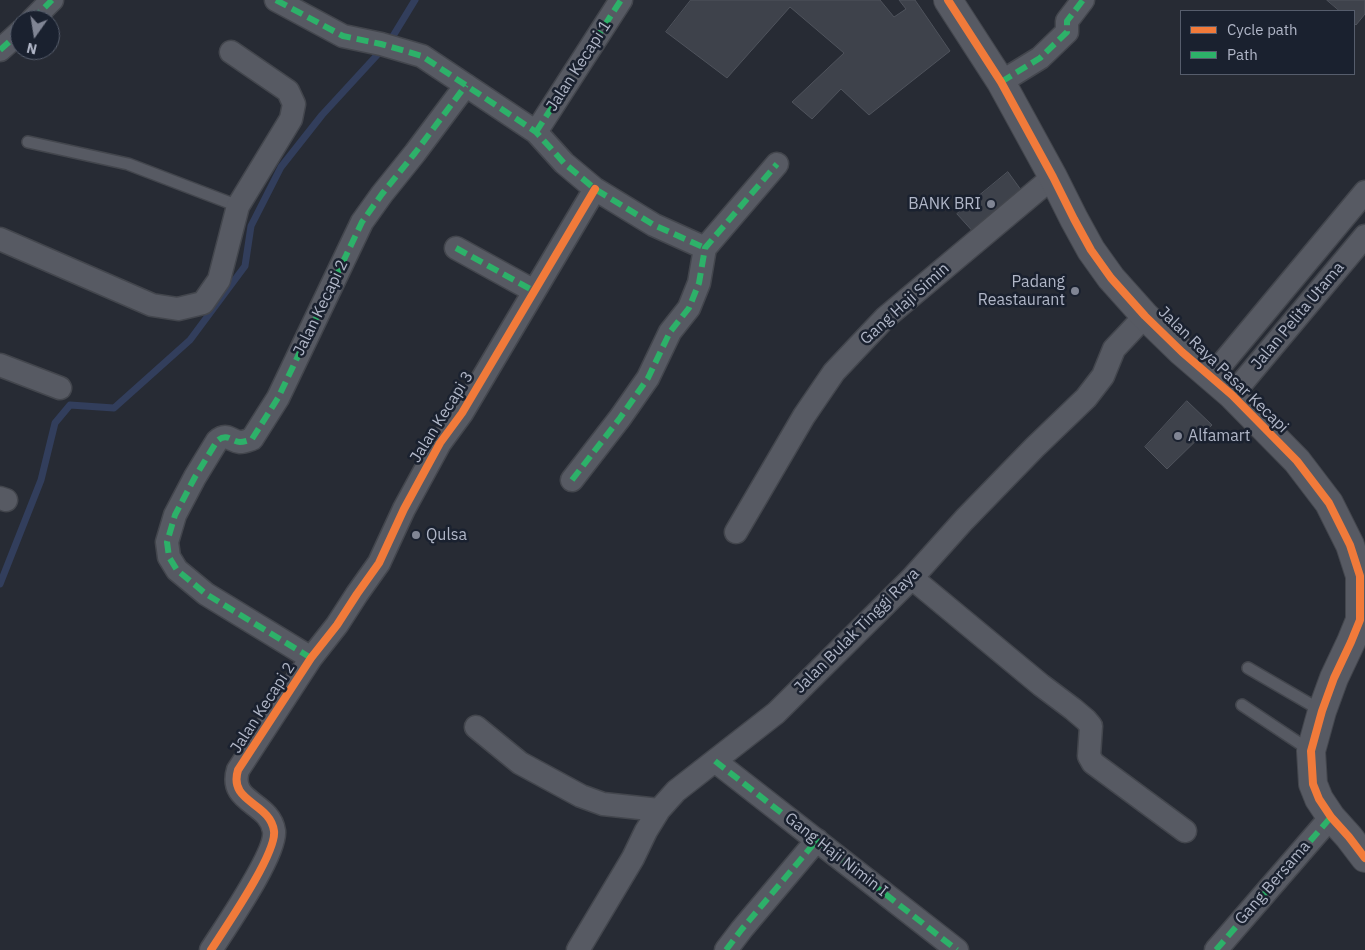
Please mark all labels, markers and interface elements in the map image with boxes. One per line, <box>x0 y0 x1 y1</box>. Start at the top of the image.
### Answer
north arrow <box>10 10 60 60</box>
legend <box>1180 10 1355 75</box>
street label: Jalan Kecapi 1 <box>543 17 615 115</box>
text: Cycle path <box>1227 20 1298 39</box>
text: N <box>25 39 39 59</box>
text: Path <box>1227 45 1258 64</box>
place label: BANK BRI <box>908 194 981 214</box>
marker: BANK BRI <box>985 198 997 210</box>
street label: Jalan Kecapi 2 <box>290 257 352 359</box>
street label: Jalan Pelita Utama <box>1247 258 1349 374</box>
street label: Gang Haji Simin <box>857 259 953 349</box>
place label: Padang Reastaurant <box>978 272 1065 310</box>
marker: Padang Reastaurant <box>1069 285 1081 297</box>
street label: Jalan Raya Pasar Kecapi <box>1154 303 1292 437</box>
street label: Jalan Kecapi 3 <box>406 368 478 466</box>
place label: Alfamart <box>1188 426 1250 446</box>
marker: Alfamart <box>1172 430 1184 442</box>
place label: Qulsa <box>426 525 467 545</box>
marker: Qulsa <box>410 529 422 541</box>
street label: Jalan Bulak Tinggi Raya <box>790 564 924 698</box>
street label: Jalan Kecapi 2 <box>227 659 299 757</box>
street label: Gang Haji Nimin I <box>781 809 891 901</box>
street label: Gang Bersama <box>1231 837 1315 929</box>

